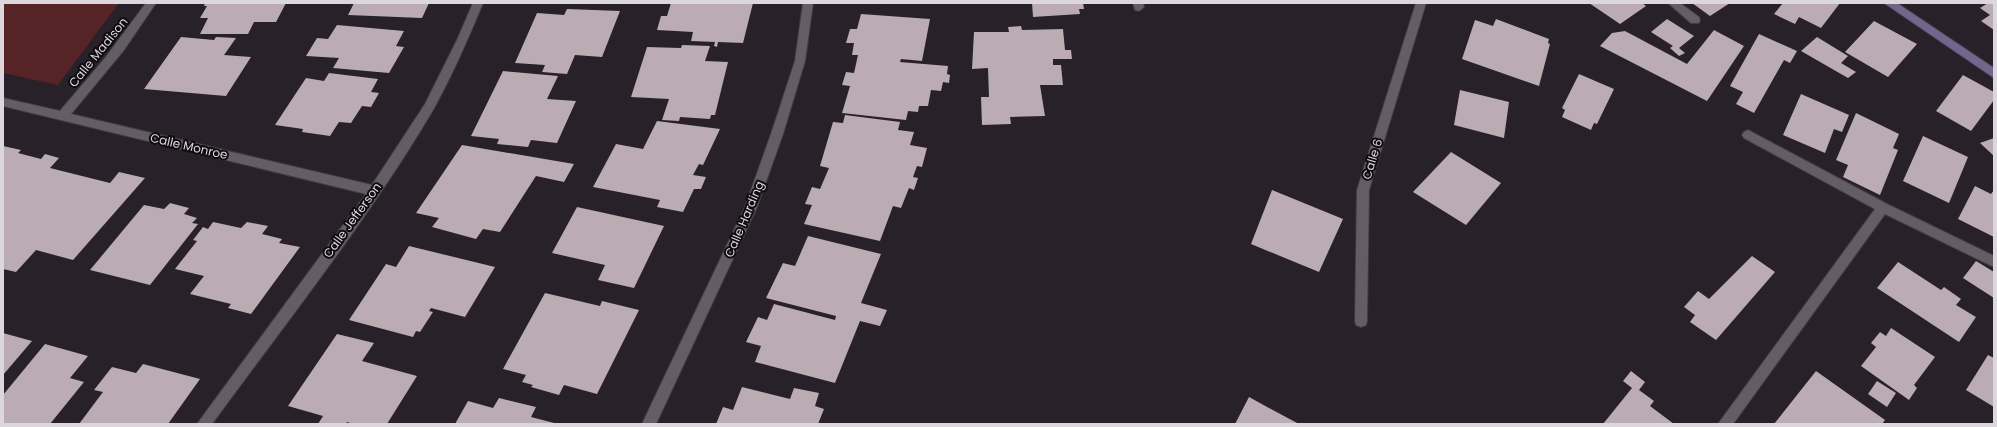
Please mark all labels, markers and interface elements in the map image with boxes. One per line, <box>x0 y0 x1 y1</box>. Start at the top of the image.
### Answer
street label: Calle Madison <box>65 14 131 90</box>
street label: Calle Monroe <box>148 129 230 163</box>
street label: Calle 6 <box>1358 137 1386 181</box>
street label: Calle Harding <box>720 178 768 260</box>
street label: Calle Jefferson <box>319 179 385 261</box>

